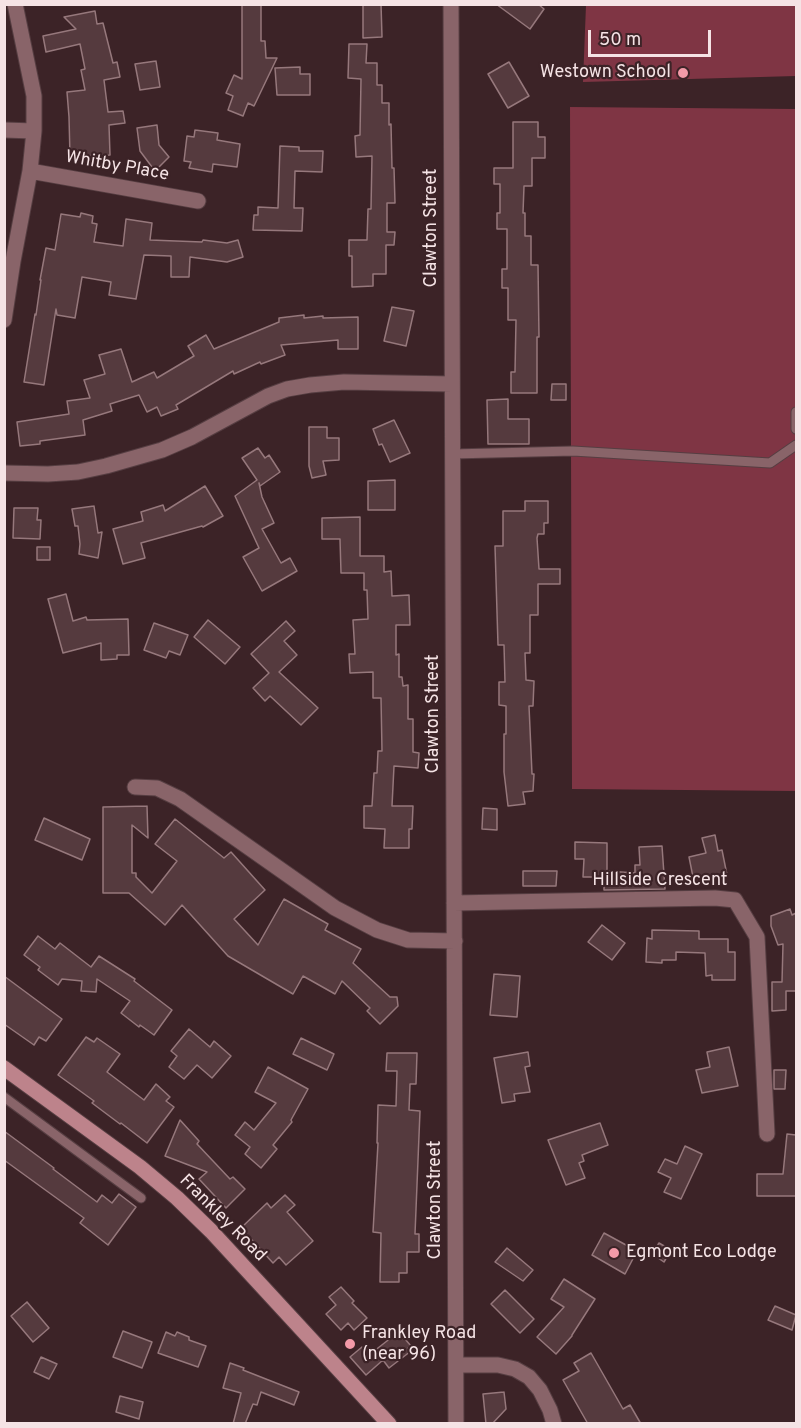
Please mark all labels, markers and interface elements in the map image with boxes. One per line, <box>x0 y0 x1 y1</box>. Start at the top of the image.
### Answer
scale bar <box>591 18 714 56</box>
text: 50 m <box>599 29 641 52</box>
place label: Westown School <box>540 62 671 84</box>
marker: Westown School <box>676 66 690 80</box>
street label: Whitby Place <box>64 147 170 187</box>
street label: Clawton Street <box>421 168 443 288</box>
street label: Clawton Street <box>423 654 445 774</box>
street label: Hillside Crescent <box>592 870 728 892</box>
street label: Clawton Street <box>425 1140 447 1260</box>
street label: Frankley Road <box>174 1171 270 1267</box>
place label: Egmont Eco Lodge <box>626 1242 777 1264</box>
marker: Egmont Eco Lodge <box>607 1246 621 1260</box>
place label: Frankley Road (near 96) <box>362 1323 476 1366</box>
marker: Frankley Road (near 96) <box>343 1337 357 1351</box>

